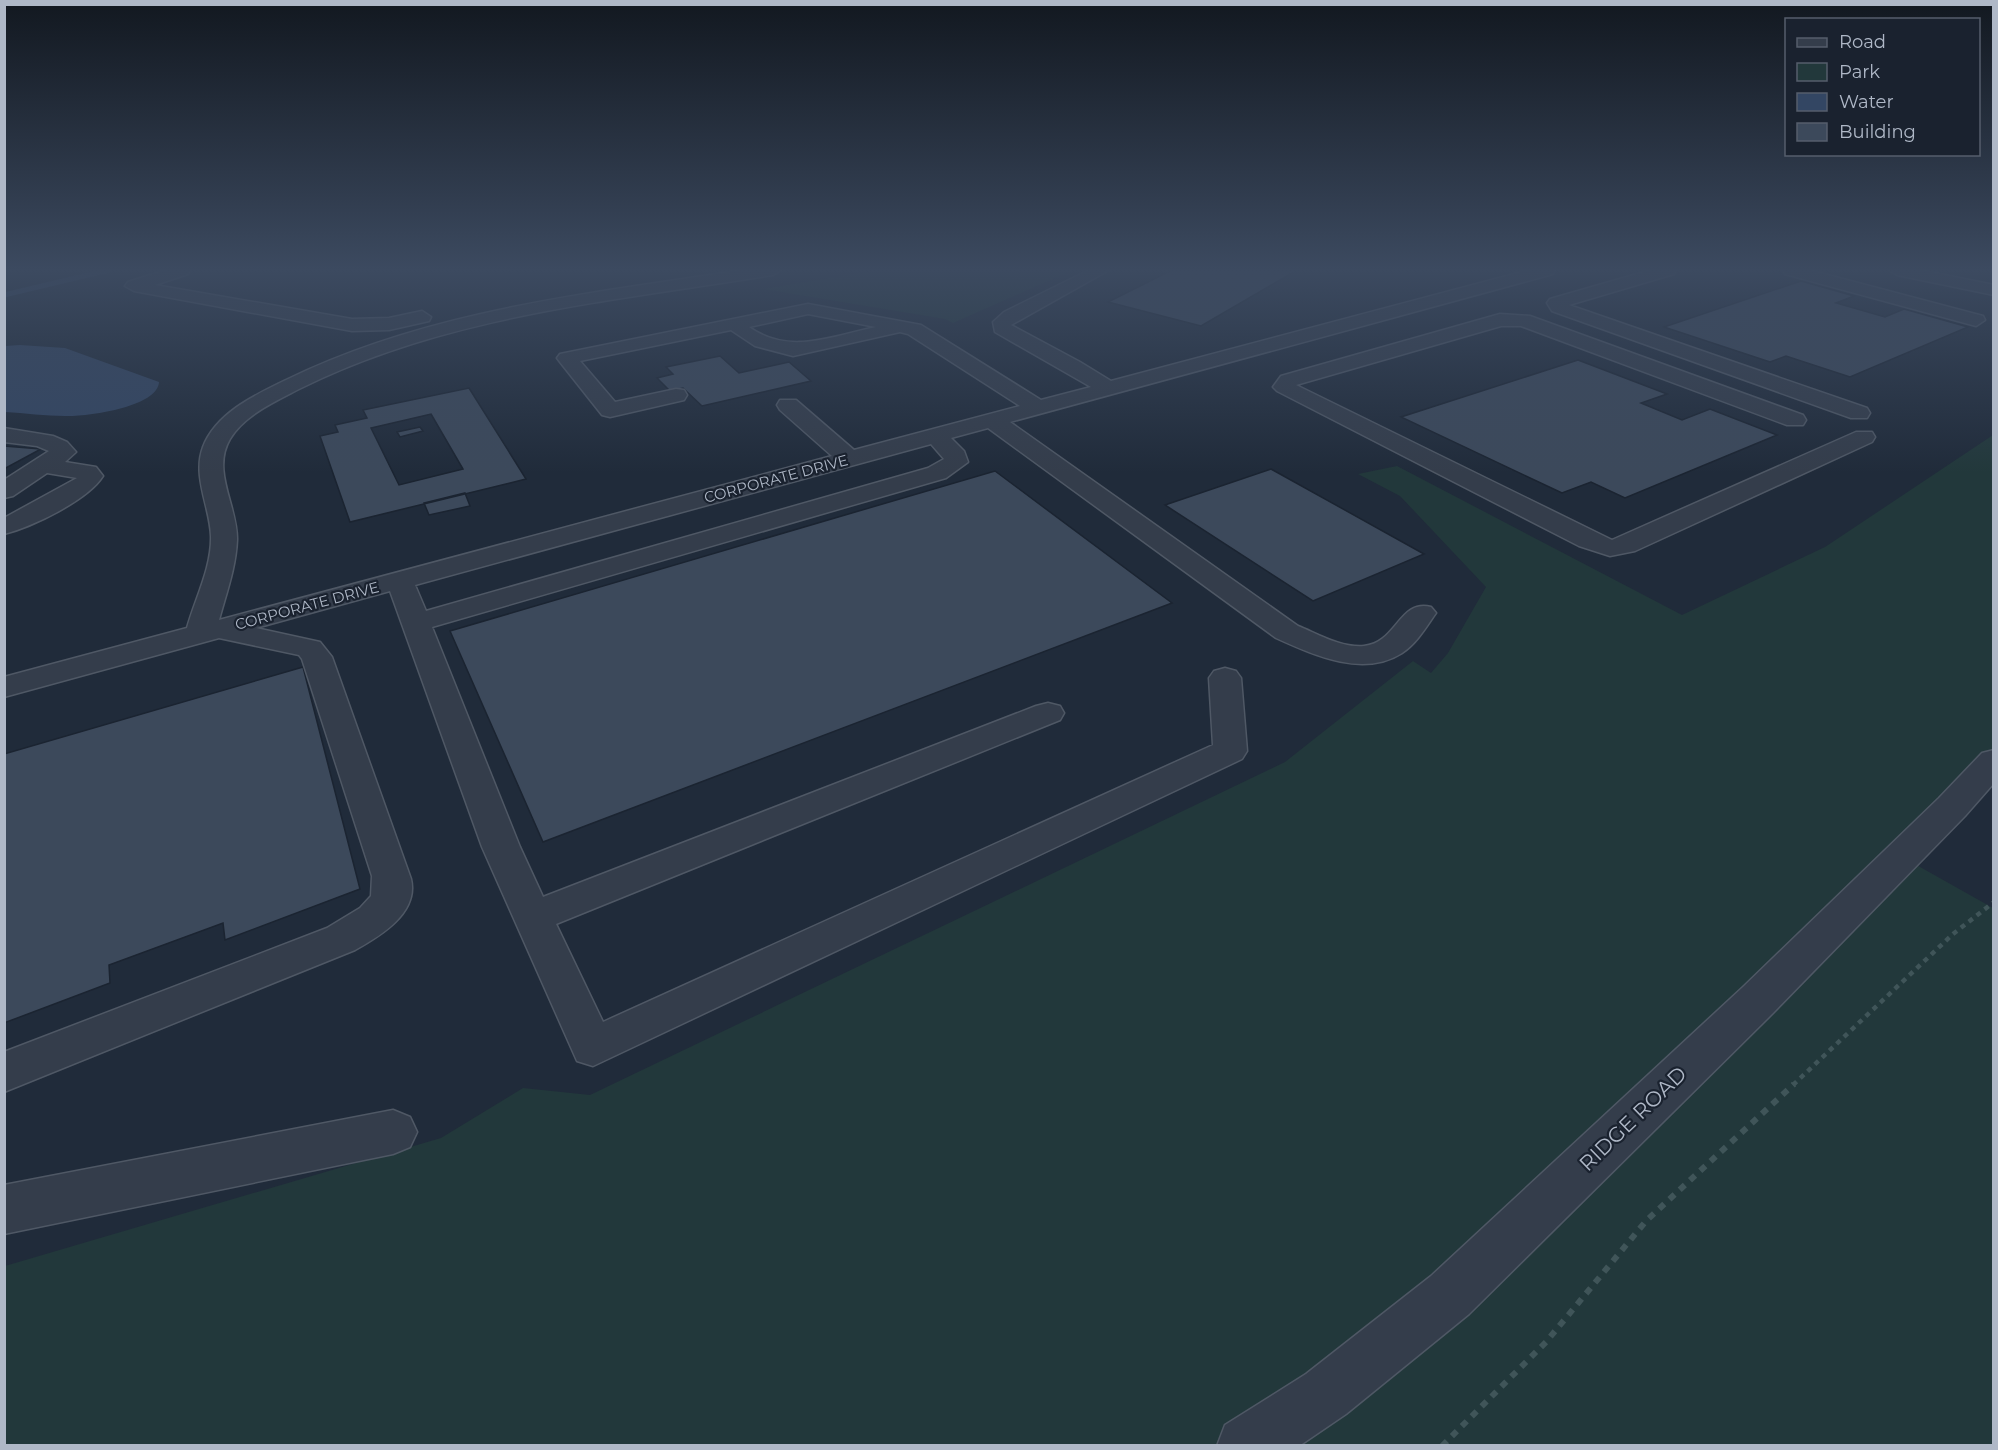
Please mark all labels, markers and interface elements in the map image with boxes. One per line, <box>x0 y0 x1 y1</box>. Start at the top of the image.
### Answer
legend <box>1785 18 1980 156</box>
text: Road <box>1839 31 1886 53</box>
text: Park <box>1839 61 1880 83</box>
text: Water <box>1839 91 1894 113</box>
text: Building <box>1839 121 1916 143</box>
street label: CORPORATE DRIVE <box>702 450 850 507</box>
street label: CORPORATE DRIVE <box>233 577 381 634</box>
street label: RIDGE ROAD <box>1574 1061 1692 1176</box>

